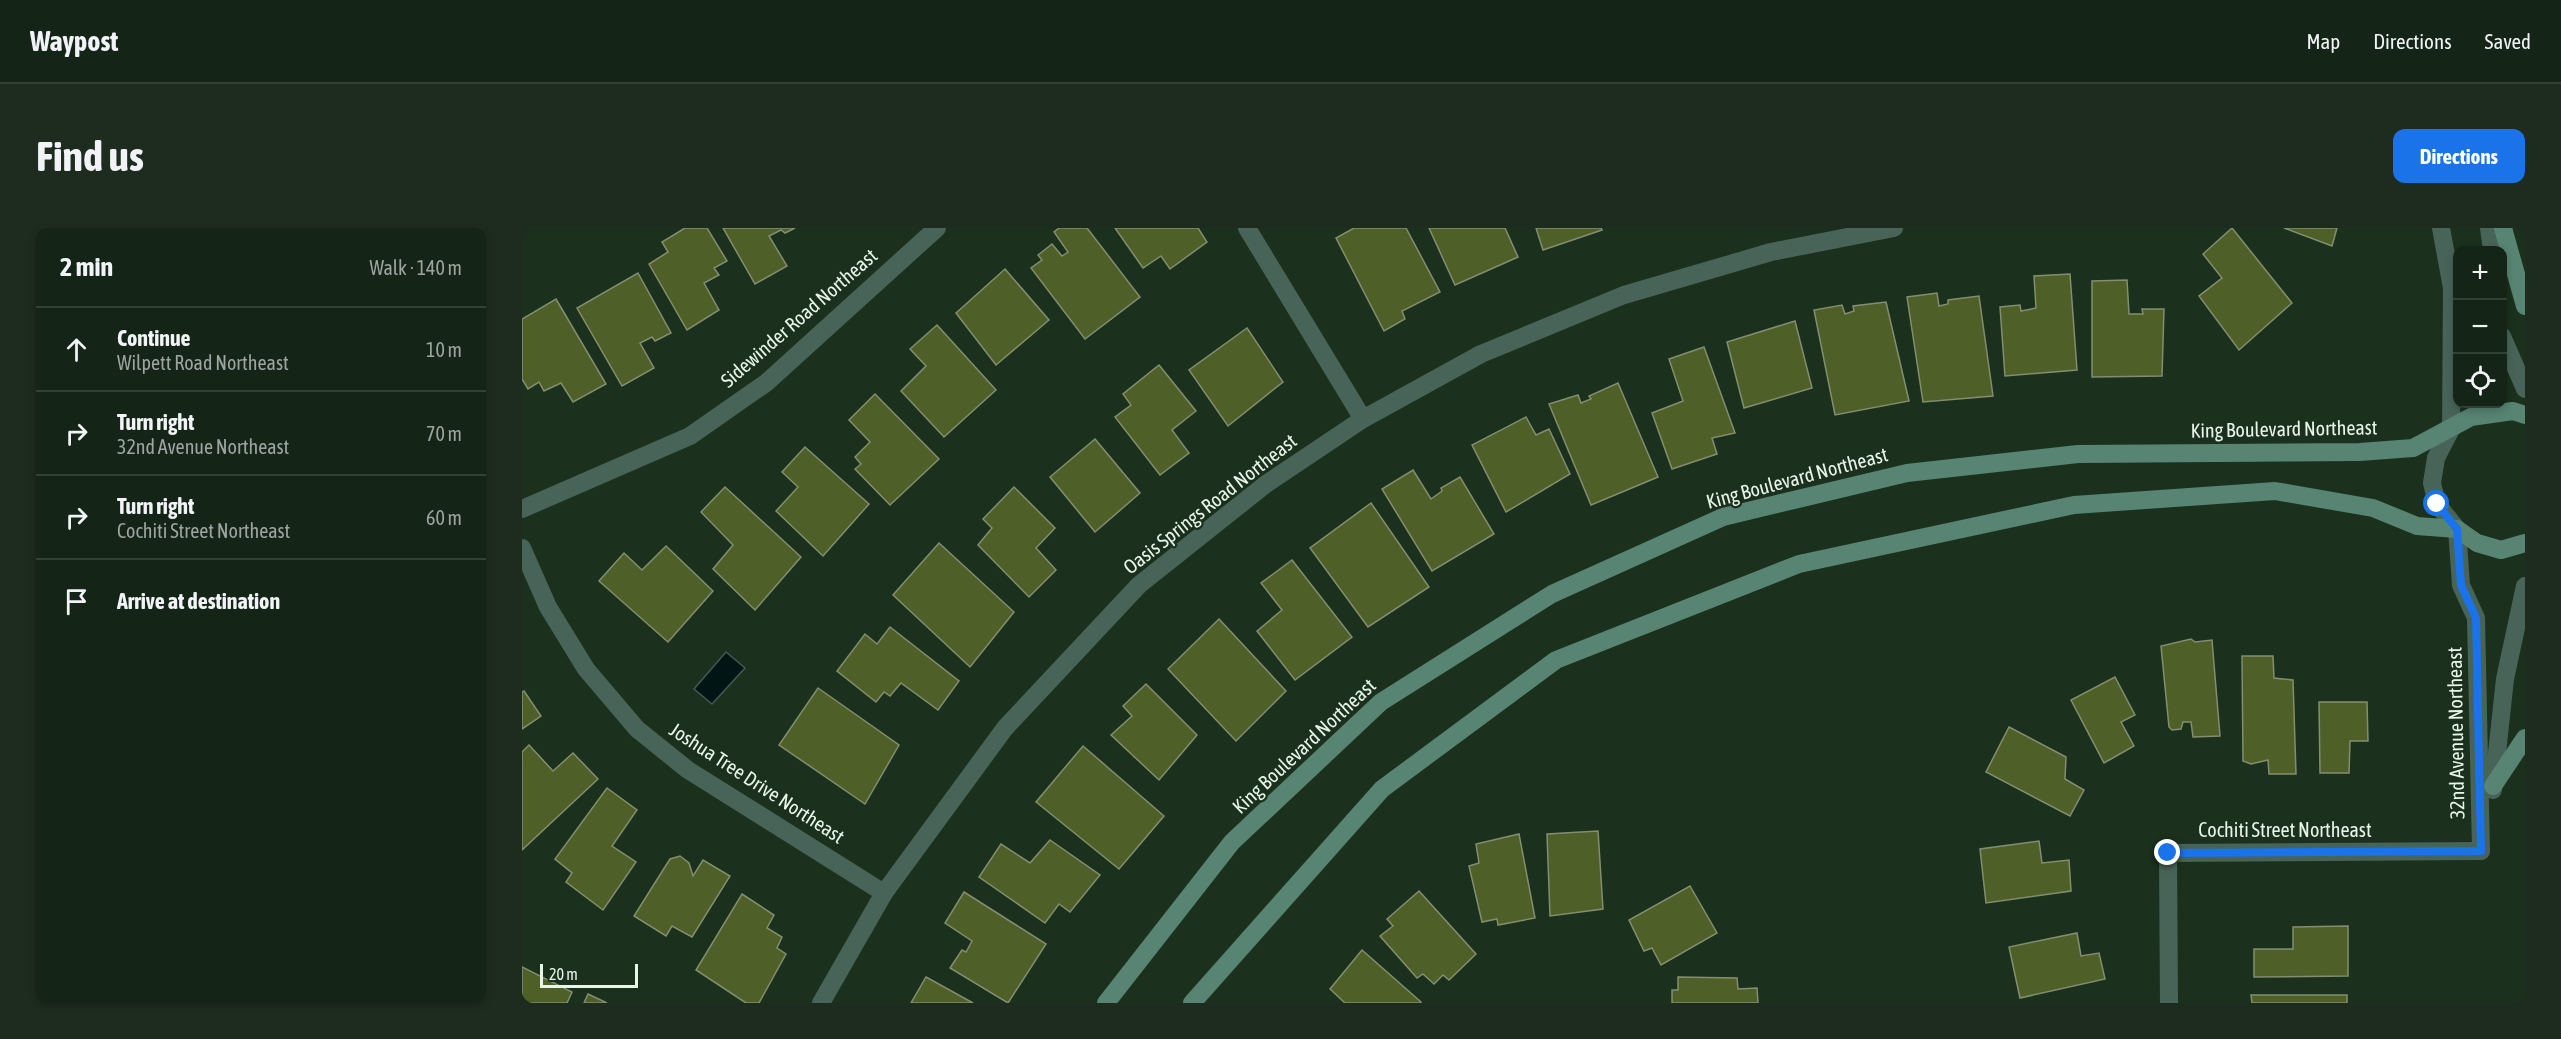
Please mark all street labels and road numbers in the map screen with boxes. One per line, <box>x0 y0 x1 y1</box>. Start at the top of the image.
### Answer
street label: Sidewinder Road Northeast <box>716 243 882 392</box>
street label: King Boulevard Northeast <box>2190 415 2378 442</box>
street label: Oasis Springs Road Northeast <box>1119 429 1301 578</box>
street label: King Boulevard Northeast <box>1704 442 1890 513</box>
street label: 32nd Avenue Northeast <box>2442 646 2469 819</box>
street label: King Boulevard Northeast <box>1227 673 1380 818</box>
street label: Joshua Tree Drive Northeast <box>666 717 849 848</box>
street label: Cochiti Street Northeast <box>2198 818 2372 841</box>

